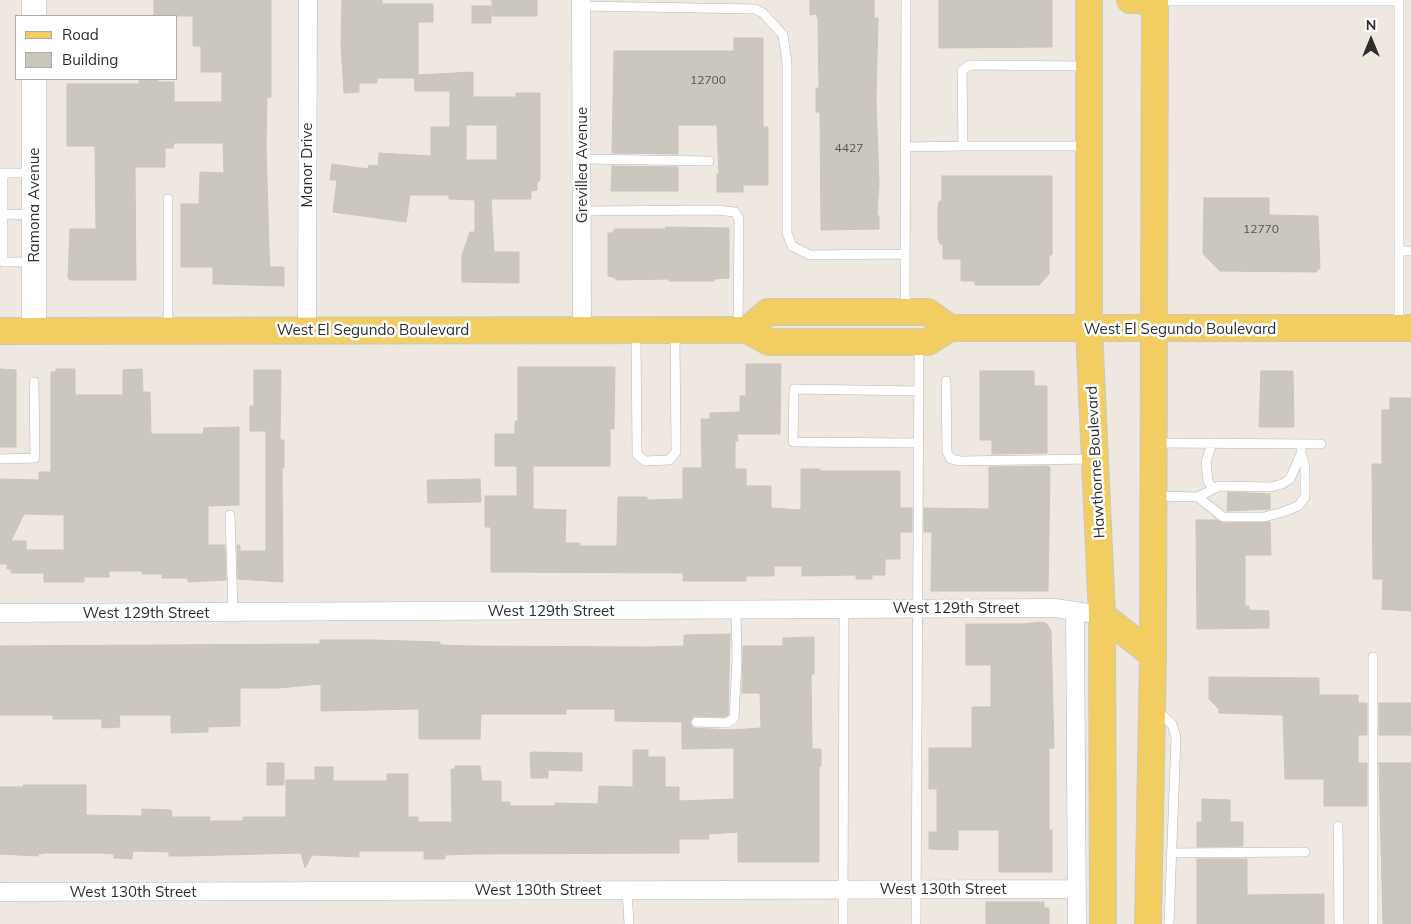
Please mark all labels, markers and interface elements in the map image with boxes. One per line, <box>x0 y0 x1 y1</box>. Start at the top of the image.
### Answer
legend <box>15 15 178 80</box>
north arrow <box>1346 15 1396 65</box>
text: N <box>1366 16 1376 34</box>
text: Road <box>62 25 99 44</box>
text: Building <box>62 50 118 69</box>
house number: 12700 <box>690 73 726 87</box>
street label: Grevillea Avenue <box>573 107 591 223</box>
street label: Manor Drive <box>298 123 316 207</box>
house number: 4427 <box>835 141 863 155</box>
street label: Ramona Avenue <box>25 147 43 263</box>
house number: 12770 <box>1243 222 1279 236</box>
street label: West El Segundo Boulevard <box>1084 320 1276 338</box>
street label: West El Segundo Boulevard <box>277 321 469 339</box>
street label: Hawthorne Boulevard <box>1083 385 1109 539</box>
street label: West 129th Street <box>893 599 1019 617</box>
street label: West 129th Street <box>488 602 614 620</box>
street label: West 129th Street <box>83 604 209 622</box>
street label: West 130th Street <box>880 880 1006 898</box>
street label: West 130th Street <box>475 881 601 899</box>
street label: West 130th Street <box>70 883 196 901</box>

